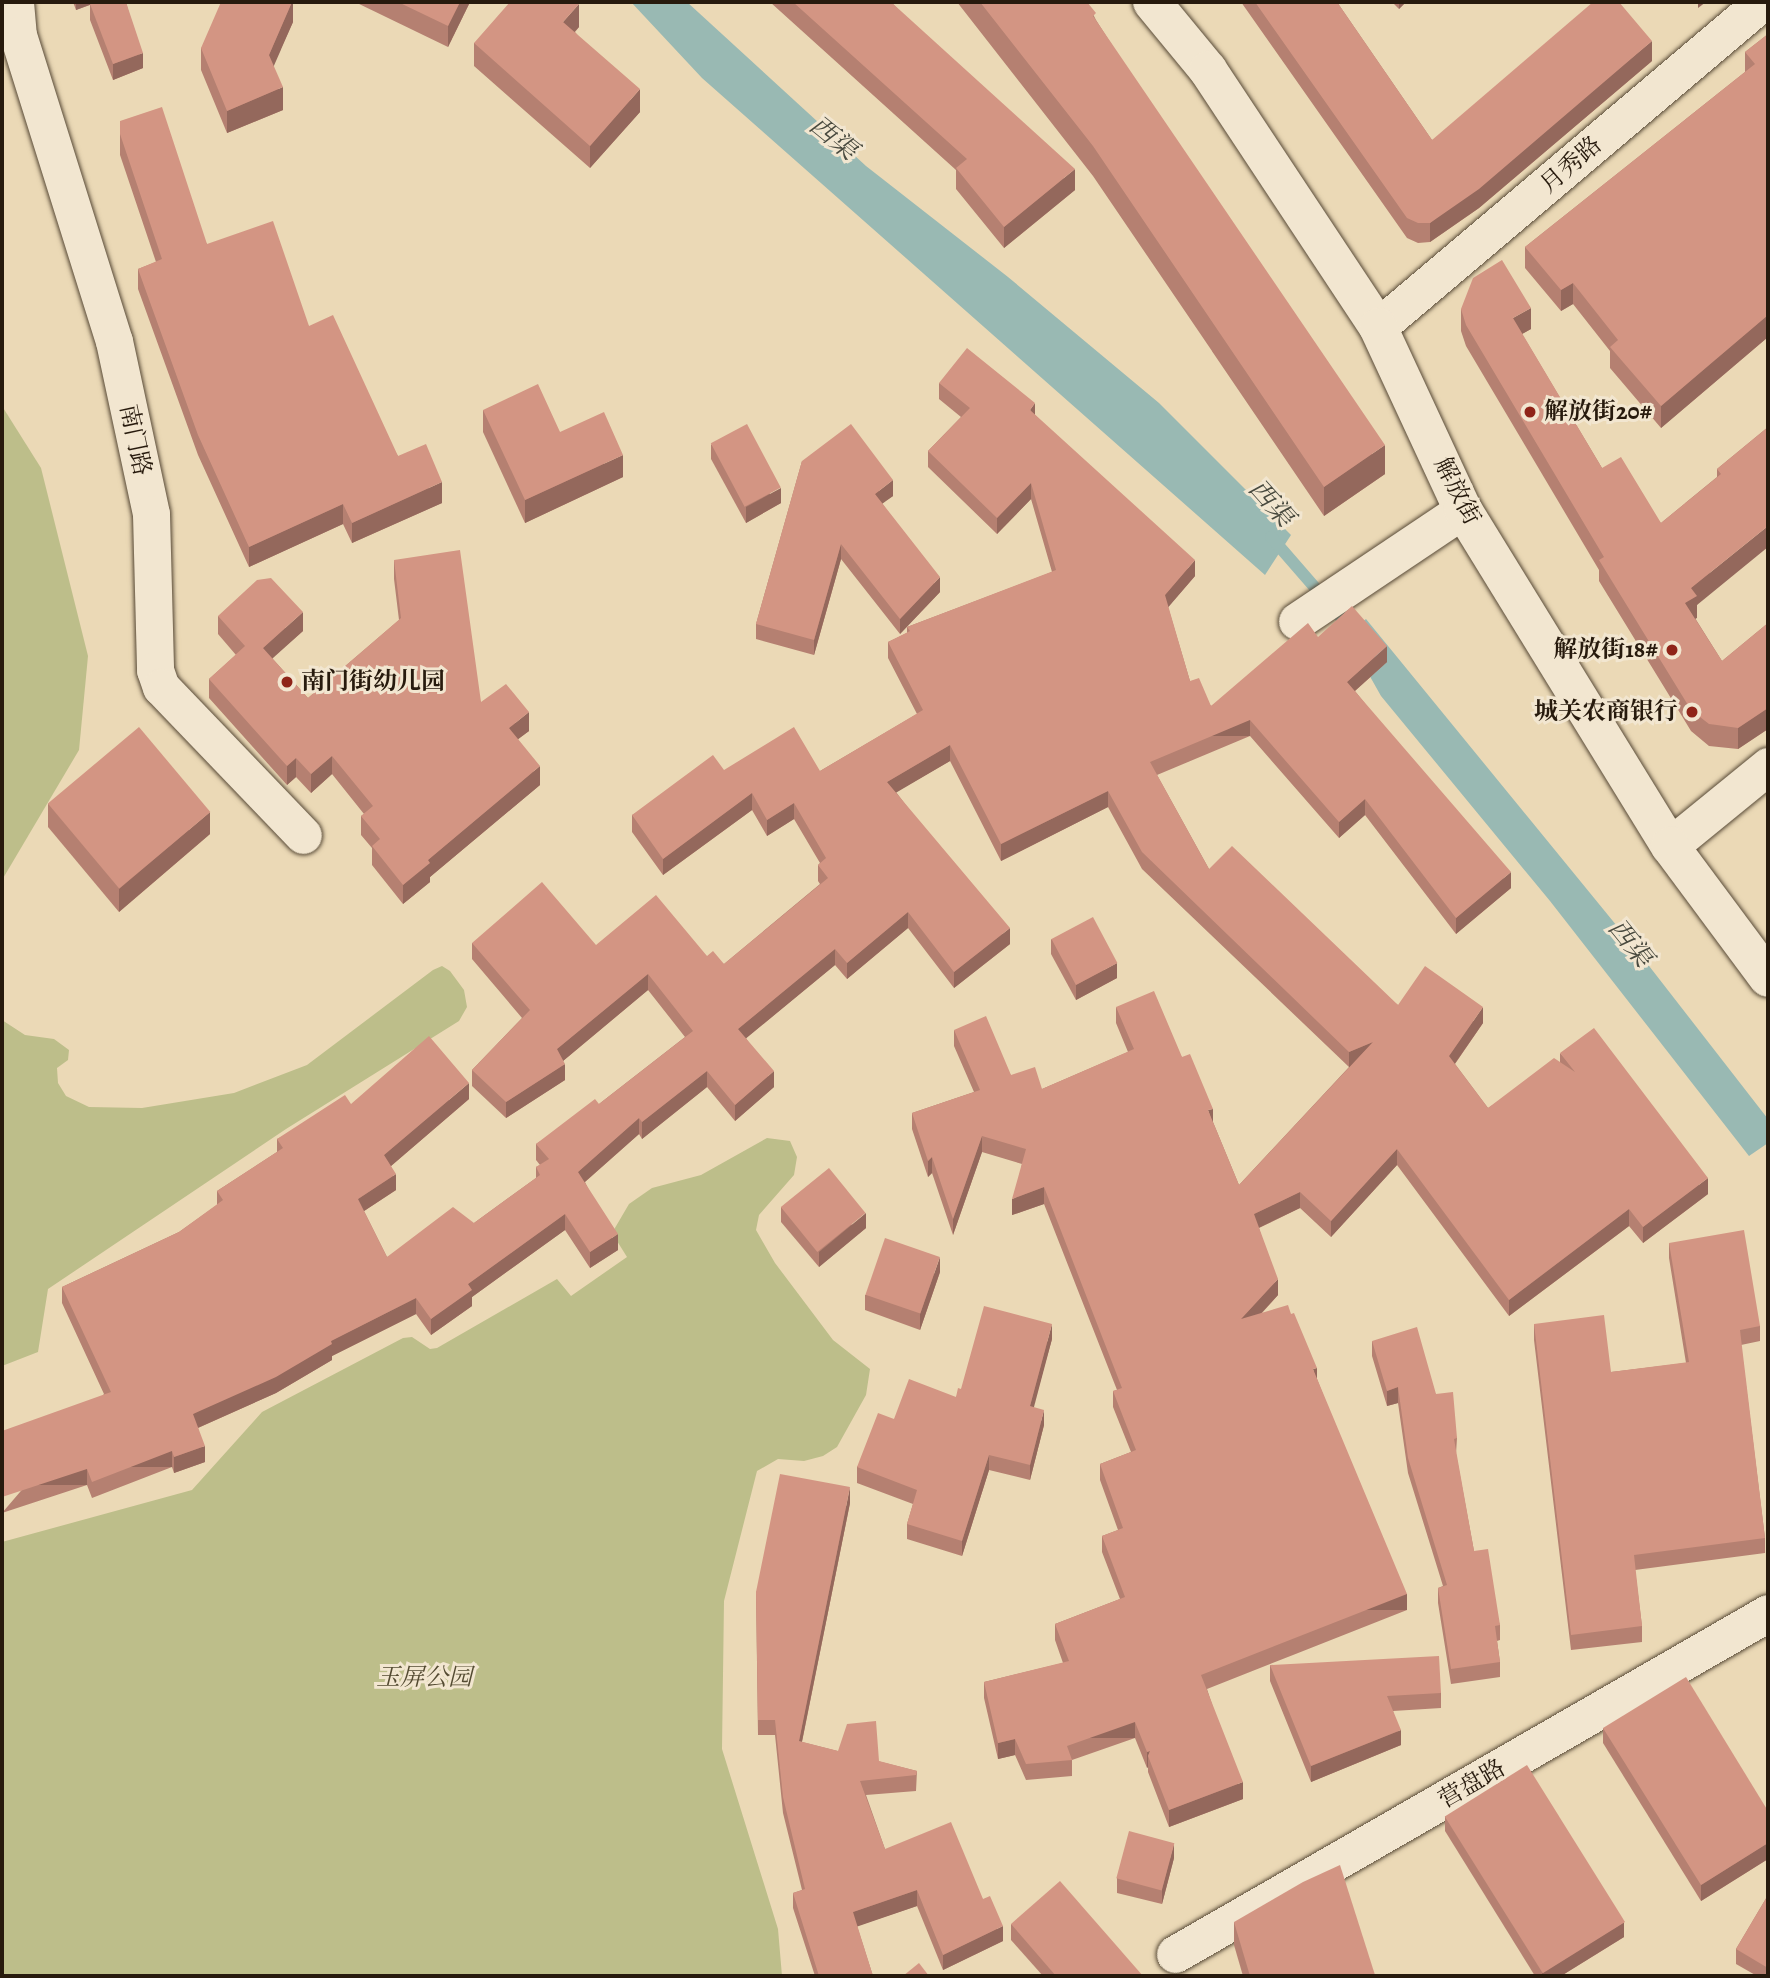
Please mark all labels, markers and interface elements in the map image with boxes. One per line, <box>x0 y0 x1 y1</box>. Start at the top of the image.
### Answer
water label: 西渠 <box>803 110 863 166</box>
street label: 月秀路 <box>1534 131 1608 199</box>
place label: 解放街20# <box>1544 398 1652 426</box>
street label: 南门路 <box>113 402 157 478</box>
marker: 解放街20# <box>1522 404 1538 420</box>
street label: 解放街 <box>1428 452 1486 530</box>
water label: 西渠 <box>1242 473 1300 533</box>
place label: 解放街18# <box>1553 636 1658 664</box>
marker: 解放街18# <box>1664 642 1680 658</box>
place label: 南门街幼儿园 <box>301 668 445 696</box>
marker: 南门街幼儿园 <box>279 674 295 690</box>
place label: 城关农商银行 <box>1534 698 1678 726</box>
marker: 城关农商银行 <box>1684 704 1700 720</box>
water label: 西渠 <box>1602 913 1658 973</box>
park label: 玉屏公园 <box>376 1664 472 1692</box>
street label: 营盘路 <box>1434 1754 1510 1814</box>

